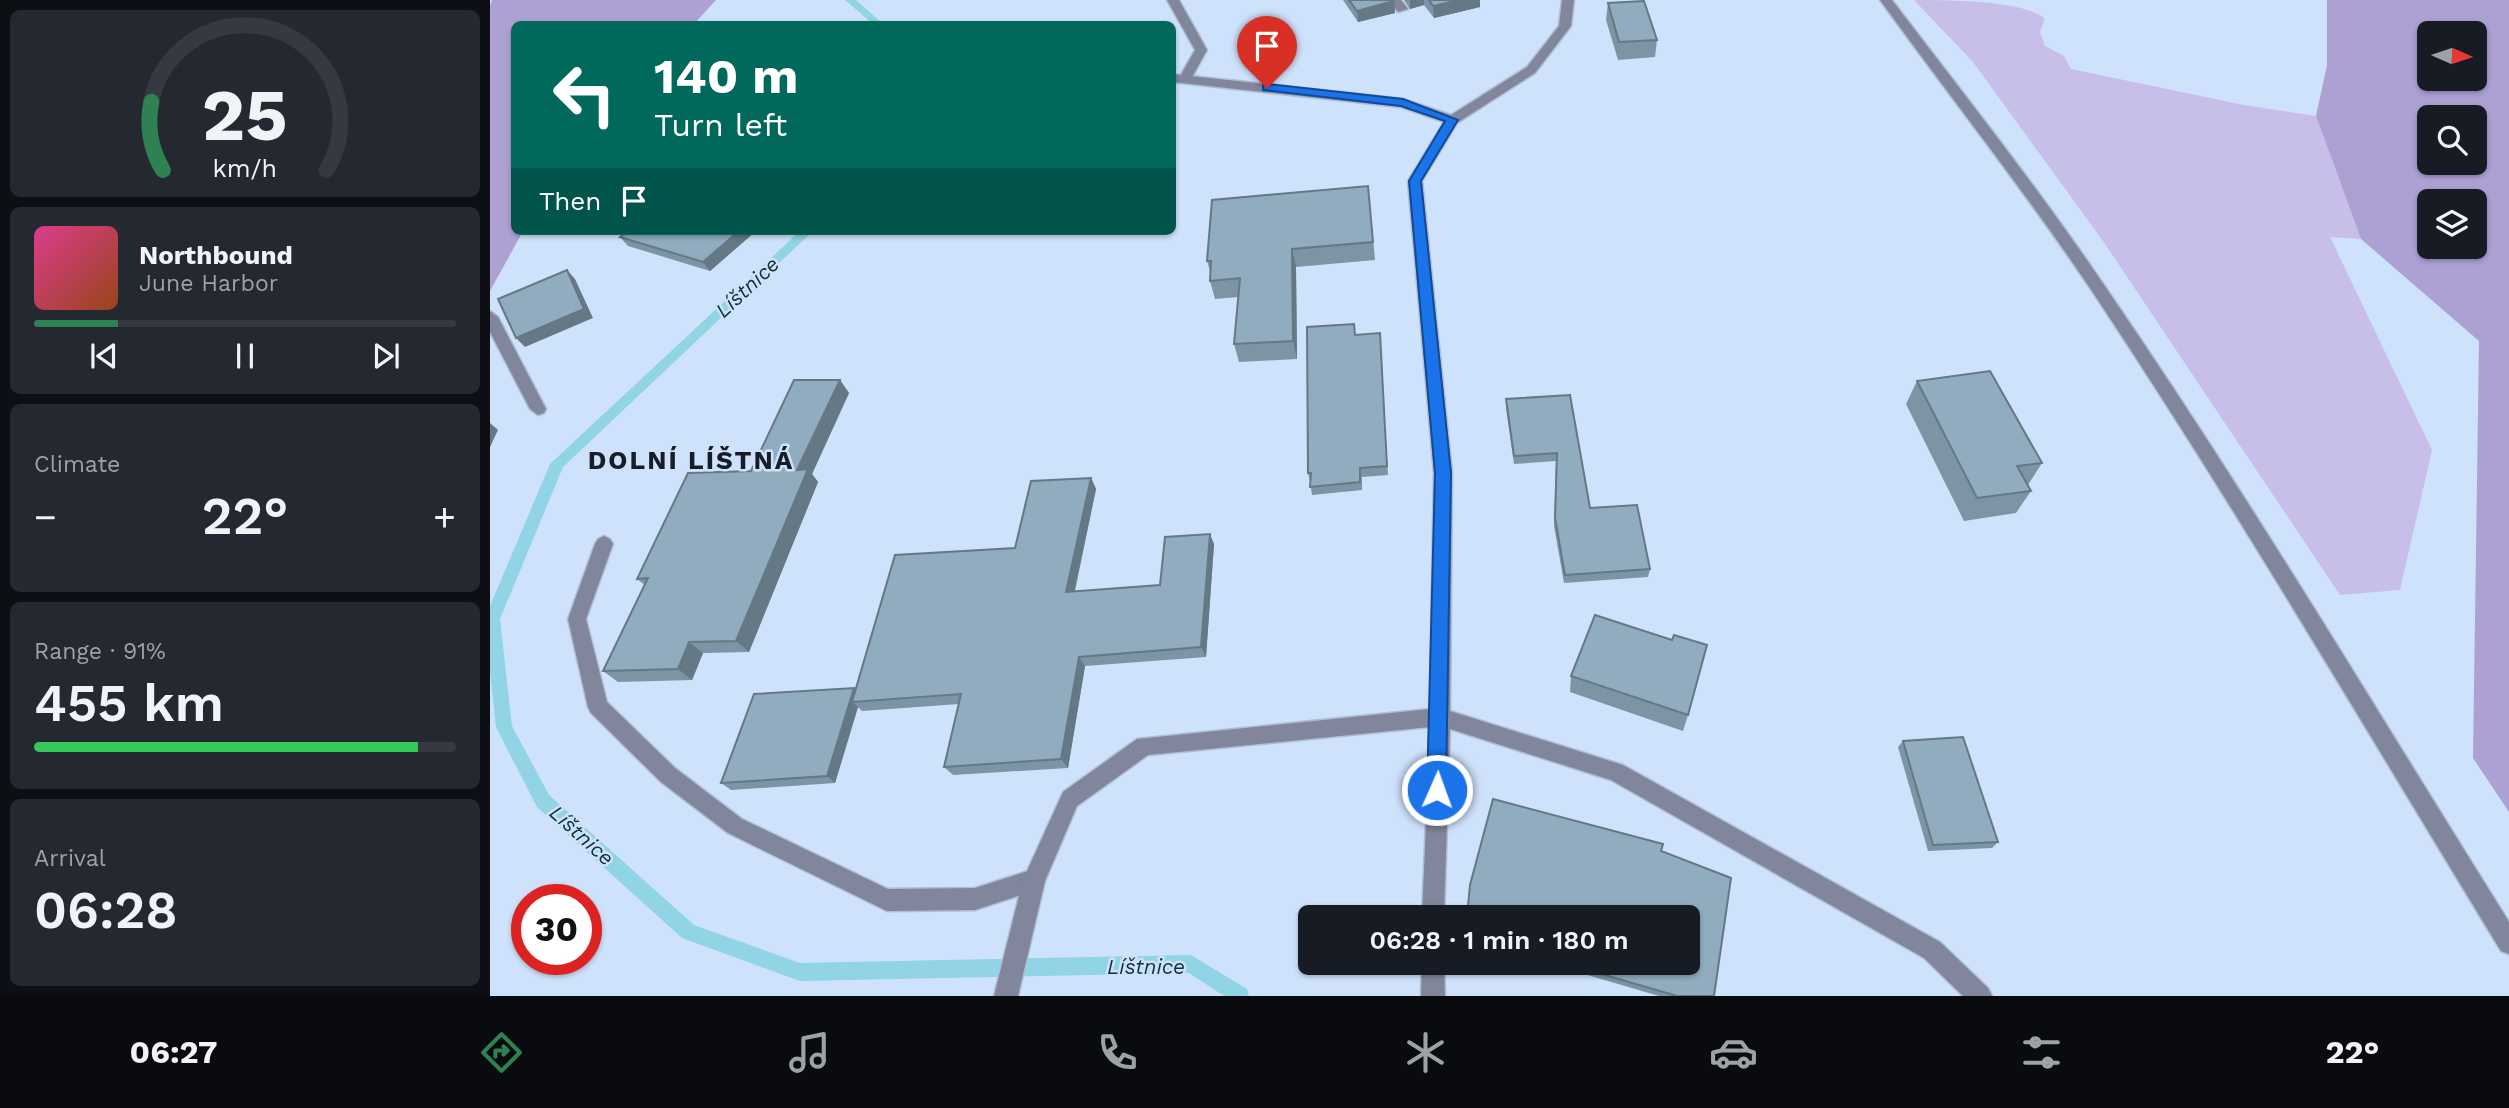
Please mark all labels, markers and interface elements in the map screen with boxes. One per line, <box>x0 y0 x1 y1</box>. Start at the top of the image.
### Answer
pin <box>1237 16 1297 88</box>
north arrow <box>2417 21 2487 91</box>
map controls <box>2417 21 2487 259</box>
icon: arrive <box>1248 27 1286 65</box>
text: 140 m <box>654 47 798 105</box>
icon: left <box>539 49 630 140</box>
text: 25 <box>202 72 288 158</box>
button: search <box>2417 105 2487 175</box>
text: Turn left <box>654 106 787 144</box>
text: km/h <box>213 153 277 182</box>
icon: arrive <box>615 182 653 220</box>
text: Then <box>539 186 601 216</box>
button: layers <box>2417 189 2487 259</box>
text: Northbound <box>139 240 293 270</box>
water label: Líštnice <box>710 251 784 323</box>
text: June Harbor <box>139 270 278 297</box>
icon: previous <box>85 337 123 375</box>
icon: pause <box>226 337 264 375</box>
icon: next <box>367 337 405 375</box>
district label: DOLNÍ LÍŠTNÁ <box>588 445 794 475</box>
text: Climate <box>34 451 120 478</box>
text: 22° <box>202 486 288 547</box>
text: − <box>34 495 57 539</box>
text: + <box>433 495 456 539</box>
text: Range · 91% <box>34 638 166 665</box>
text: 455 km <box>34 673 224 734</box>
position arrow <box>1400 753 1474 827</box>
water label: Líštnice <box>545 800 619 870</box>
text: Arrival <box>34 845 106 872</box>
text: 06:28 <box>34 880 178 941</box>
speed limit sign: 30 <box>511 884 602 975</box>
text: 06:28 · 1 min · 180 m <box>1369 925 1629 955</box>
water label: Líštnice <box>1107 954 1185 979</box>
icon: directions <box>477 1028 526 1077</box>
icon: music <box>785 1028 834 1077</box>
icon: phone <box>1093 1028 1142 1077</box>
icon: climate <box>1401 1028 1450 1077</box>
icon: car <box>1709 1028 1758 1077</box>
icon: filters <box>2017 1028 2066 1077</box>
text: 06:27 <box>130 1033 218 1071</box>
text: 22° <box>2325 1033 2379 1071</box>

